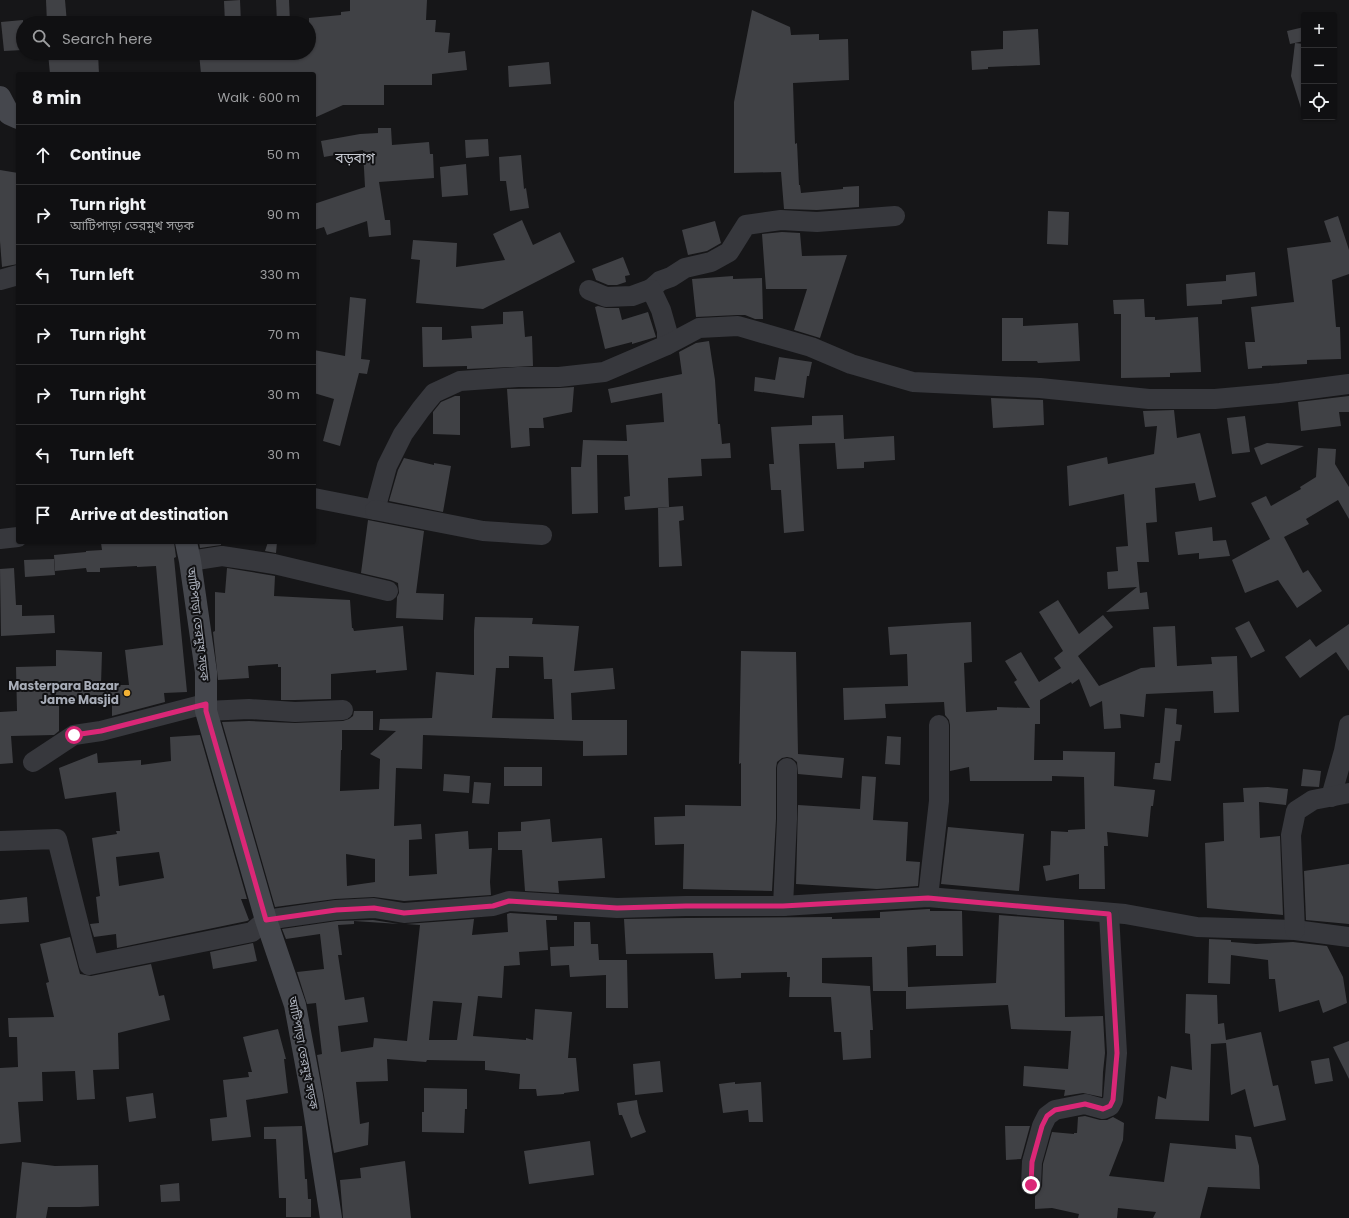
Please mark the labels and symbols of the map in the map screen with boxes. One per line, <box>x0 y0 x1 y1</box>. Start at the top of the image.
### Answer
district label: বড়বাগ <box>334 148 376 168</box>
street label: আটিপাড়া তেরমুখ সড়ক <box>183 565 214 682</box>
place label: Masterpara Bazar Jame Masjid <box>8 677 119 708</box>
marker: Masterpara Bazar Jame Masjid <box>122 688 132 698</box>
route start <box>65 726 83 744</box>
street label: আটিপাড়া তেরমুখ সড়ক <box>284 994 323 1111</box>
route end <box>1022 1176 1040 1194</box>

